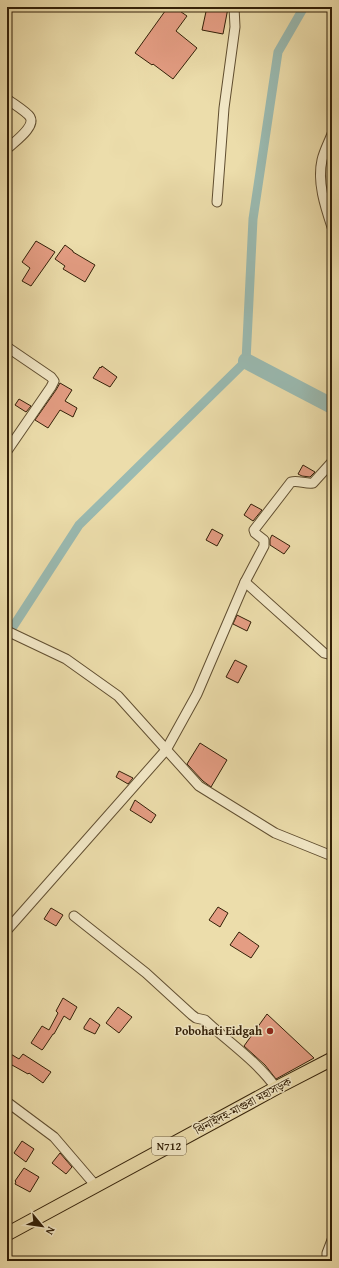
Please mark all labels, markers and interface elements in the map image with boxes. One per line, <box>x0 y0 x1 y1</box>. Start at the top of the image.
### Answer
place label: Pobohati Eidgah <box>175 1022 262 1039</box>
marker: Pobohati Eidgah <box>265 1026 275 1036</box>
street label: ঝিনাইদহ-মাগুরা মহাসড়ক <box>190 1072 295 1139</box>
road number: N712 <box>152 1137 186 1155</box>
north arrow <box>22 1206 62 1246</box>
text: N <box>42 1224 60 1239</box>

